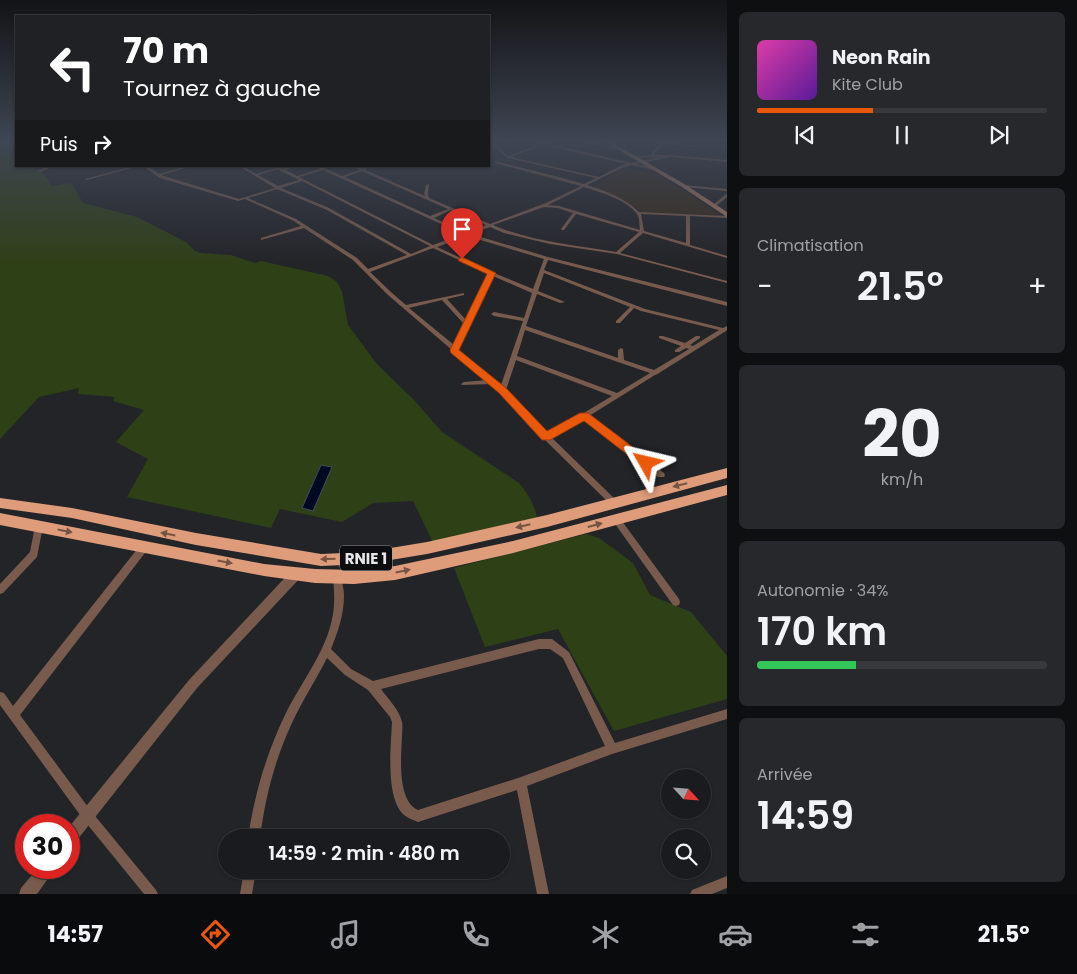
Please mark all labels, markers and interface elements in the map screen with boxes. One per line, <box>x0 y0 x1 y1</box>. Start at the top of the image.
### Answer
text: 70 m <box>123 26 209 75</box>
icon: left <box>40 35 105 100</box>
text: Neon Rain <box>832 44 931 71</box>
text: Tournez à gauche <box>123 73 321 104</box>
text: Kite Club <box>832 73 903 96</box>
icon: previous <box>791 121 819 149</box>
icon: pause <box>888 121 916 149</box>
icon: next <box>985 121 1013 149</box>
icon: right <box>88 130 116 158</box>
text: Puis <box>40 131 78 158</box>
pin <box>441 208 483 259</box>
icon: arrive <box>448 215 476 243</box>
text: Climatisation <box>757 234 864 257</box>
text: 21.5° <box>857 260 944 313</box>
text: − <box>757 267 772 306</box>
text: + <box>1028 267 1047 306</box>
text: 20 <box>862 389 942 480</box>
position arrow <box>619 436 671 488</box>
text: km/h <box>881 468 923 491</box>
one-way arrow <box>672 481 687 489</box>
one-way arrow <box>588 520 603 528</box>
one-way arrow <box>515 522 530 530</box>
one-way arrow <box>58 527 74 535</box>
one-way arrow <box>160 530 176 538</box>
road number: RNIE 1 <box>340 546 392 570</box>
one-way arrow <box>320 556 336 564</box>
one-way arrow <box>217 559 233 567</box>
one-way arrow <box>396 567 411 575</box>
text: Autonomie · 34% <box>757 579 888 602</box>
text: 170 km <box>757 605 887 658</box>
text: Arrivée <box>757 763 812 786</box>
north arrow <box>661 769 711 819</box>
map controls <box>661 769 711 879</box>
text: 14:59 <box>757 789 854 842</box>
speed limit sign: 30 <box>15 814 80 879</box>
button: search <box>661 829 711 879</box>
text: 14:59 · 2 min · 480 m <box>268 840 460 867</box>
icon: directions <box>198 917 233 952</box>
icon: music <box>328 917 363 952</box>
icon: phone <box>458 917 493 952</box>
icon: climate <box>588 917 623 952</box>
icon: car <box>718 917 753 952</box>
icon: filters <box>848 917 883 952</box>
text: 14:57 <box>47 919 103 950</box>
text: 21.5° <box>978 919 1029 950</box>

